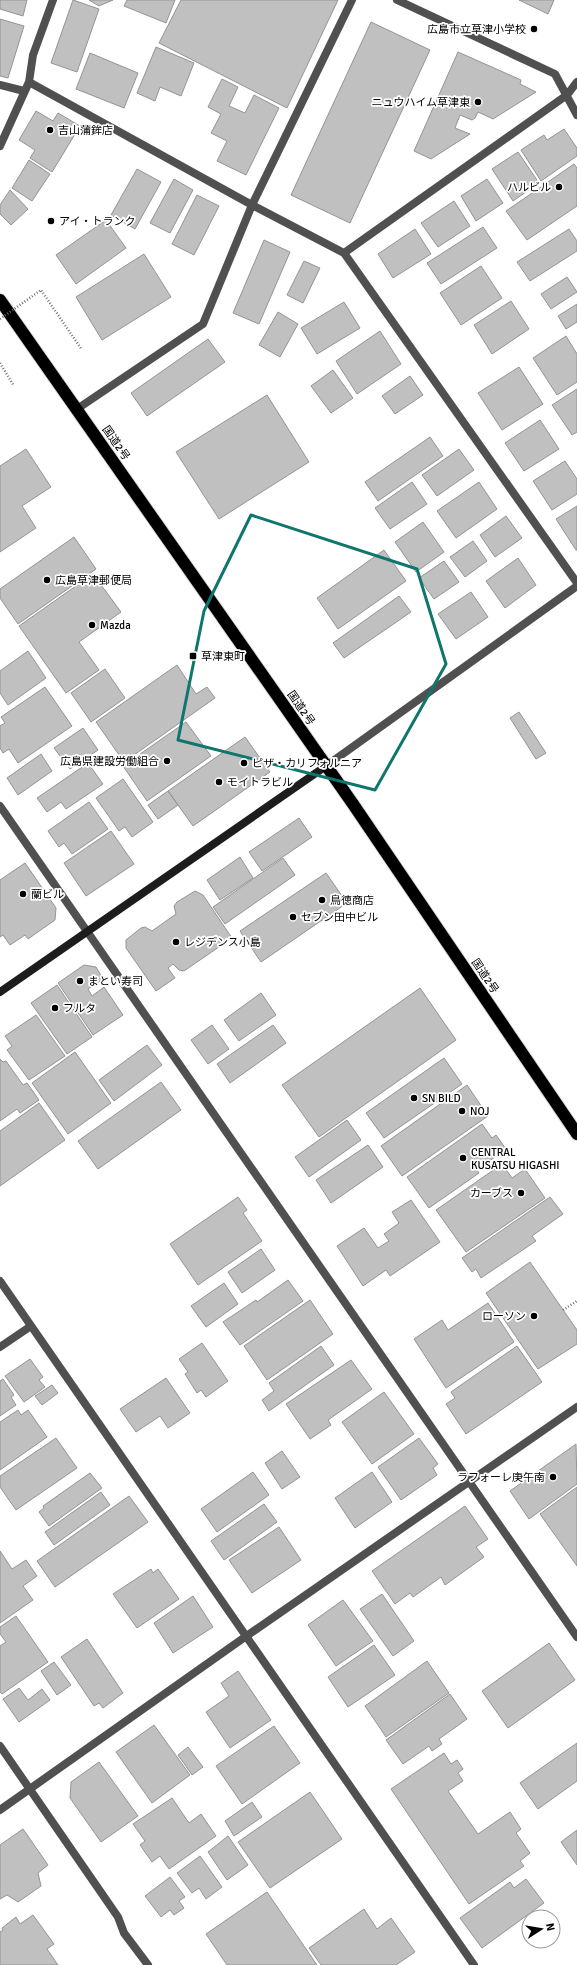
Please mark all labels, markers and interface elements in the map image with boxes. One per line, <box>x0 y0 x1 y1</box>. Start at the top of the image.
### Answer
place label: 広島市立草津小学校 <box>427 23 526 36</box>
marker: 広島市立草津小学校 <box>529 24 539 34</box>
place label: ニュウハイム草津東 <box>371 96 470 109</box>
marker: ニュウハイム草津東 <box>473 97 483 107</box>
place label: 吉山蒲鉾店 <box>58 124 113 137</box>
marker: 吉山蒲鉾店 <box>45 125 55 135</box>
place label: ハルビル <box>507 181 551 194</box>
marker: ハルビル <box>554 182 564 192</box>
place label: アイ・トランク <box>59 215 135 228</box>
marker: アイ・トランク <box>46 216 56 226</box>
street label: 国道2号 <box>100 423 132 463</box>
place label: 広島草津郵便局 <box>55 574 132 587</box>
marker: 広島草津郵便局 <box>42 575 52 585</box>
place label: Mazda <box>100 619 131 632</box>
marker: Mazda <box>87 620 97 630</box>
place label: 草津東町 <box>201 650 245 663</box>
marker: 草津東町 <box>188 651 198 661</box>
street label: 国道2号 <box>285 688 317 728</box>
place label: 広島県建設労働組合 <box>60 755 159 768</box>
marker: 広島県建設労働組合 <box>162 756 172 766</box>
place label: ピザ・カリフォルニア <box>252 757 362 770</box>
marker: ピザ・カリフォルニア <box>239 758 249 768</box>
place label: モイトラビル <box>227 776 293 789</box>
marker: モイトラビル <box>214 777 224 787</box>
place label: 蘭ビル <box>31 888 64 901</box>
marker: 蘭ビル <box>18 889 28 899</box>
place label: 鳥徳商店 <box>330 894 374 907</box>
marker: 鳥徳商店 <box>317 895 327 905</box>
place label: セブン田中ビル <box>301 911 378 924</box>
marker: セブン田中ビル <box>288 912 298 922</box>
place label: レジデンス小島 <box>184 936 261 949</box>
marker: レジデンス小島 <box>171 937 181 947</box>
street label: 国道2号 <box>469 956 501 996</box>
place label: まとい寿司 <box>88 975 143 988</box>
marker: まとい寿司 <box>75 976 85 986</box>
place label: フルタ <box>63 1002 96 1015</box>
marker: フルタ <box>50 1003 60 1013</box>
place label: SN BILD <box>422 1092 461 1105</box>
marker: SN BILD <box>409 1093 419 1103</box>
place label: NOJ <box>470 1105 489 1118</box>
marker: NOJ <box>457 1106 467 1116</box>
place label: CENTRAL KUSATSU HIGASHI <box>471 1146 560 1172</box>
marker: CENTRAL KUSATSU HIGASHI <box>458 1153 468 1163</box>
place label: カーブス <box>470 1187 513 1200</box>
marker: カーブス <box>516 1188 526 1198</box>
place label: ローソン <box>482 1310 526 1323</box>
marker: ローソン <box>529 1311 539 1321</box>
place label: ラフォーレ庚午南 <box>457 1471 545 1484</box>
marker: ラフォーレ庚午南 <box>548 1472 558 1482</box>
north arrow <box>521 1909 561 1949</box>
text: N <box>543 1922 557 1932</box>

